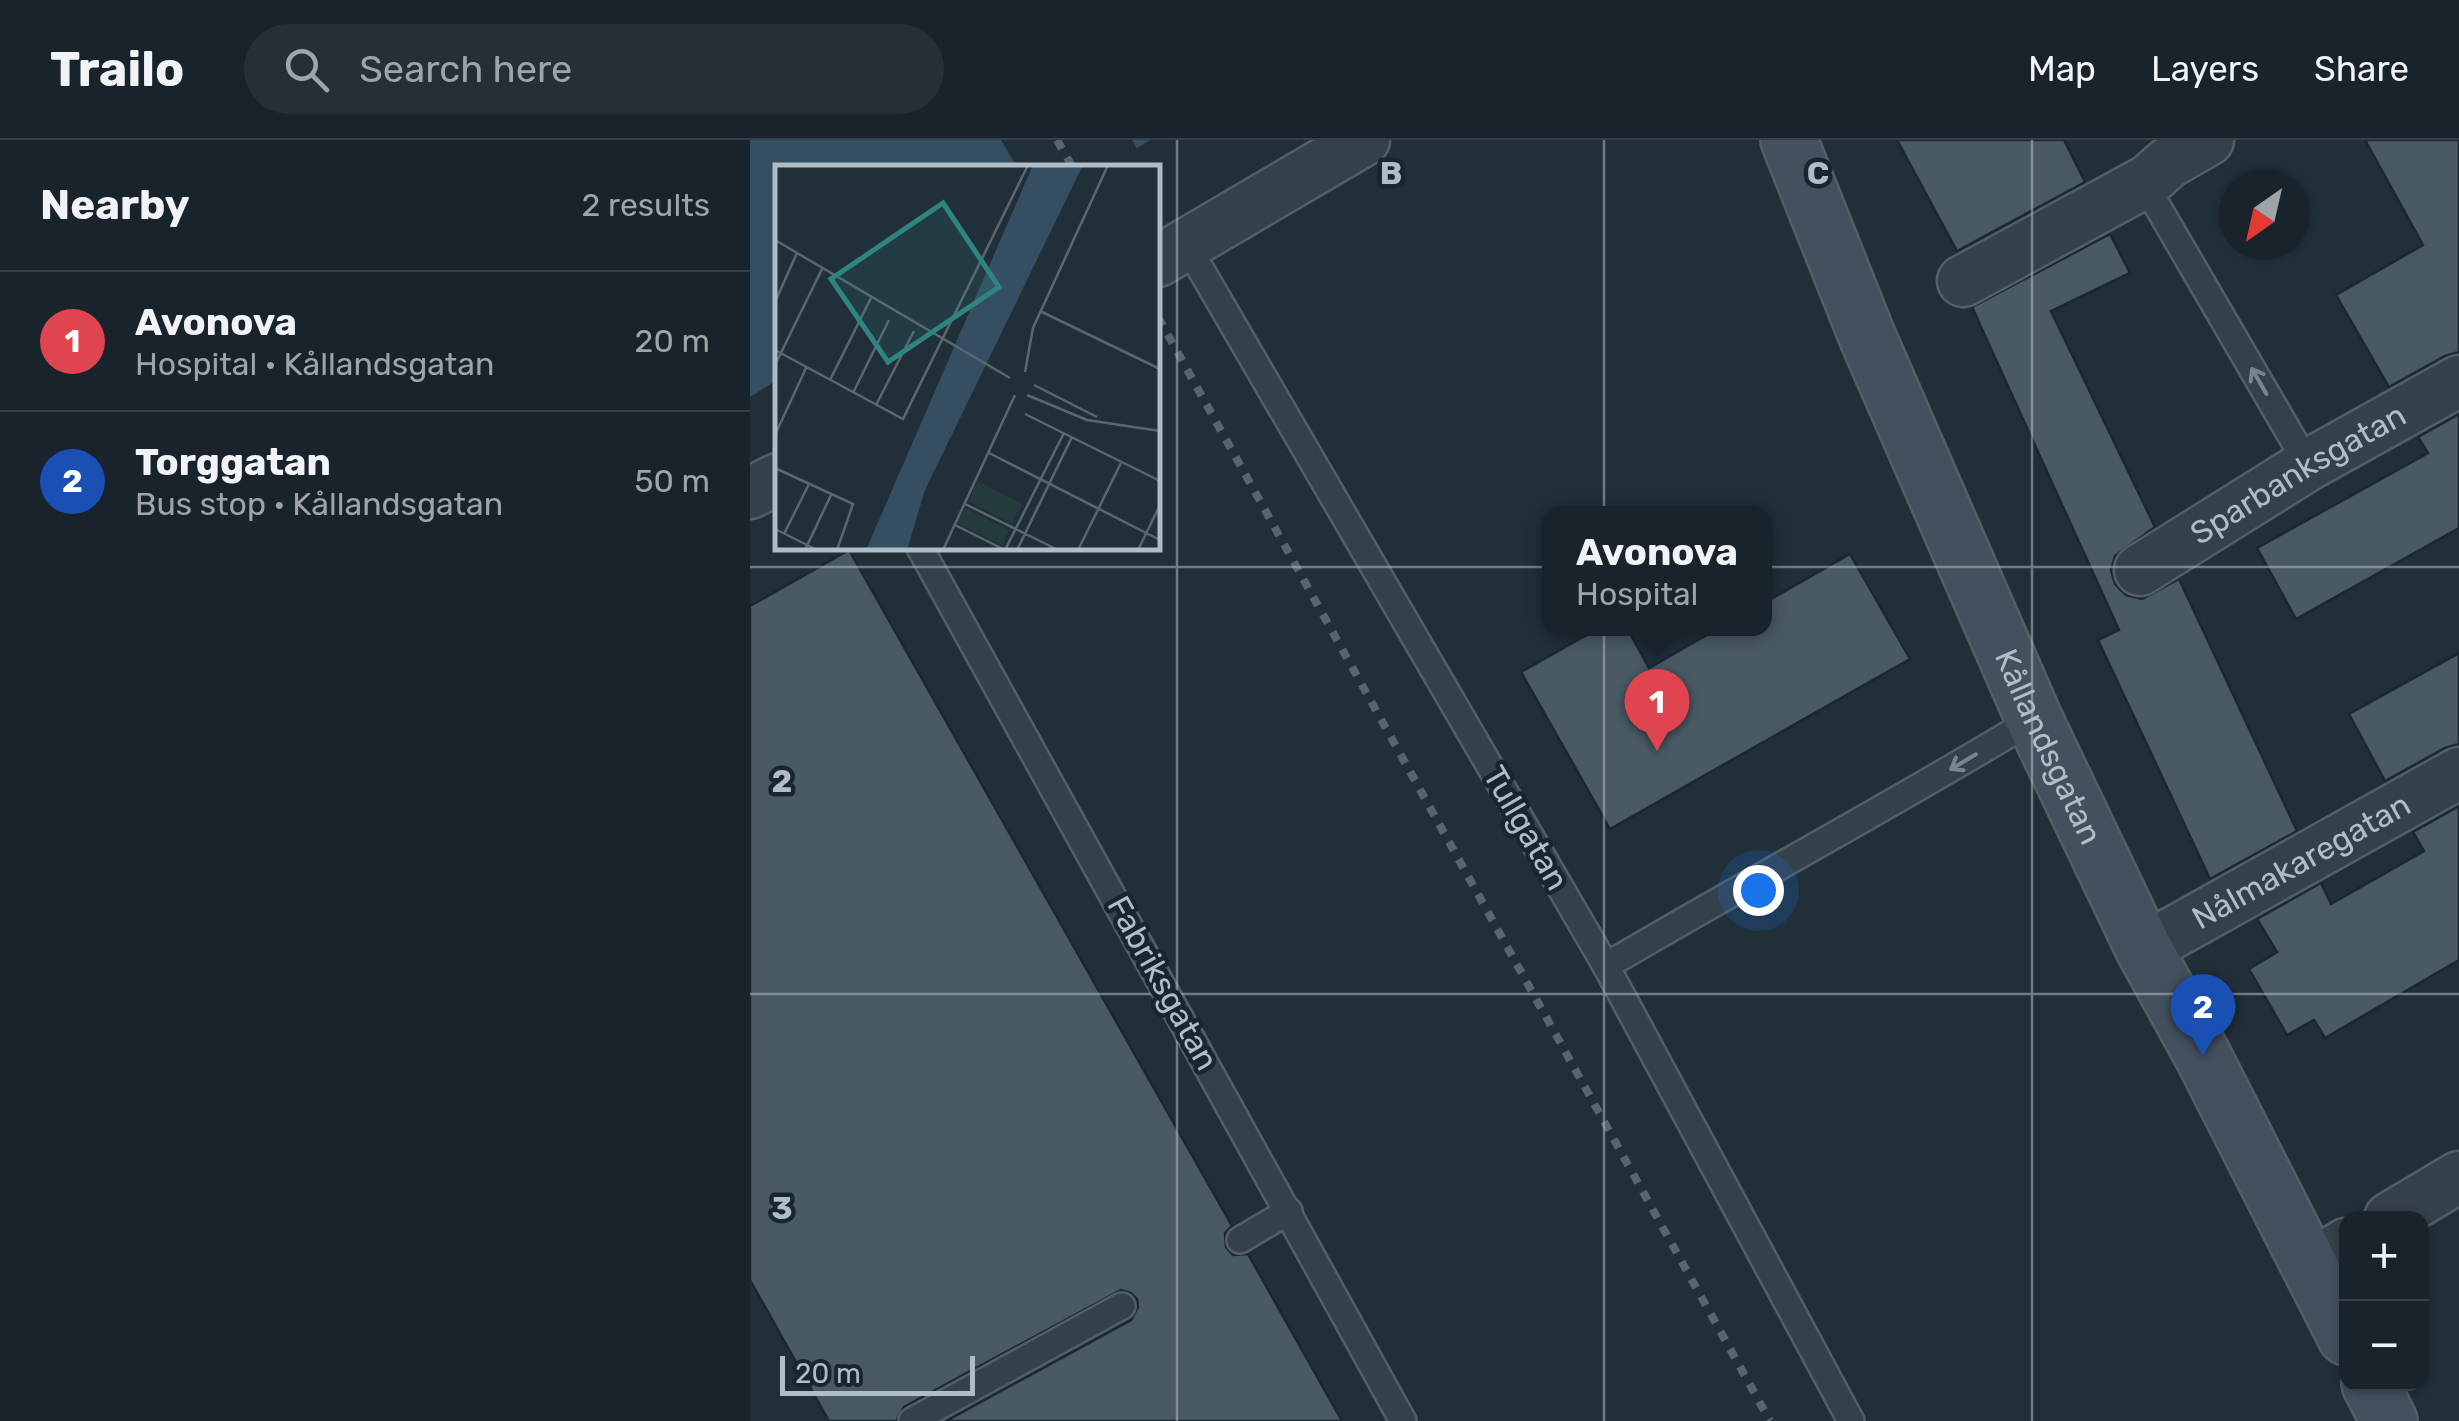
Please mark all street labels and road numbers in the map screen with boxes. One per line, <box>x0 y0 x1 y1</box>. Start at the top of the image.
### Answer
street label: Sparbanksgatan <box>2183 396 2412 553</box>
street label: Kållandsgatan <box>1987 643 2110 851</box>
street label: Tullgatan <box>1475 759 1577 897</box>
street label: Nålmakaregatan <box>2186 785 2417 937</box>
street label: Fabriksgatan <box>1100 889 1226 1077</box>

